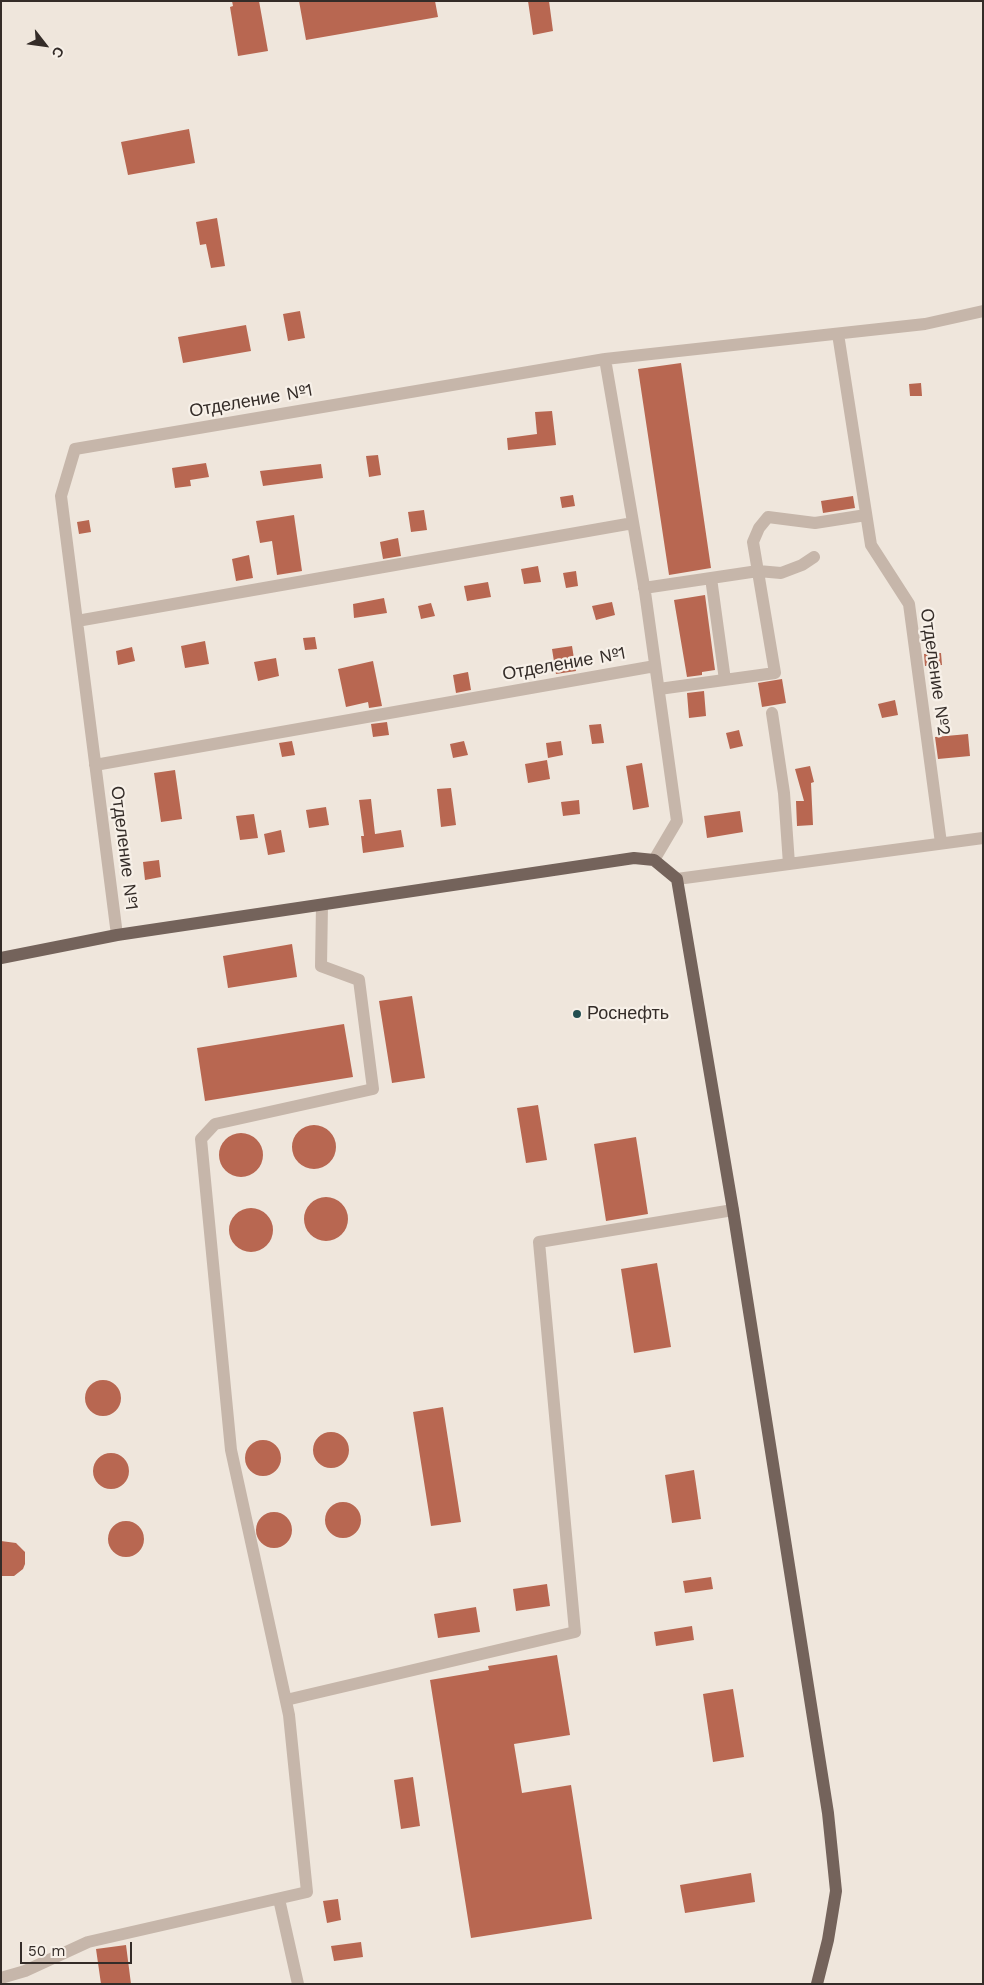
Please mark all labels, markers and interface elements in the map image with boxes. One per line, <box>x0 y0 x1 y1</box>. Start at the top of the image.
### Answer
north arrow <box>20 20 70 70</box>
text: С <box>49 44 67 61</box>
street label: Отделение №1 <box>188 380 314 422</box>
street label: Отделение №2 <box>915 607 955 737</box>
street label: Отделение №1 <box>501 643 627 685</box>
street label: Отделение №1 <box>106 785 142 911</box>
place label: Роснефть <box>587 1003 669 1025</box>
marker: Роснефть <box>571 1008 583 1020</box>
scale bar <box>22 1932 135 1964</box>
text: 50 m <box>28 1942 65 1960</box>

